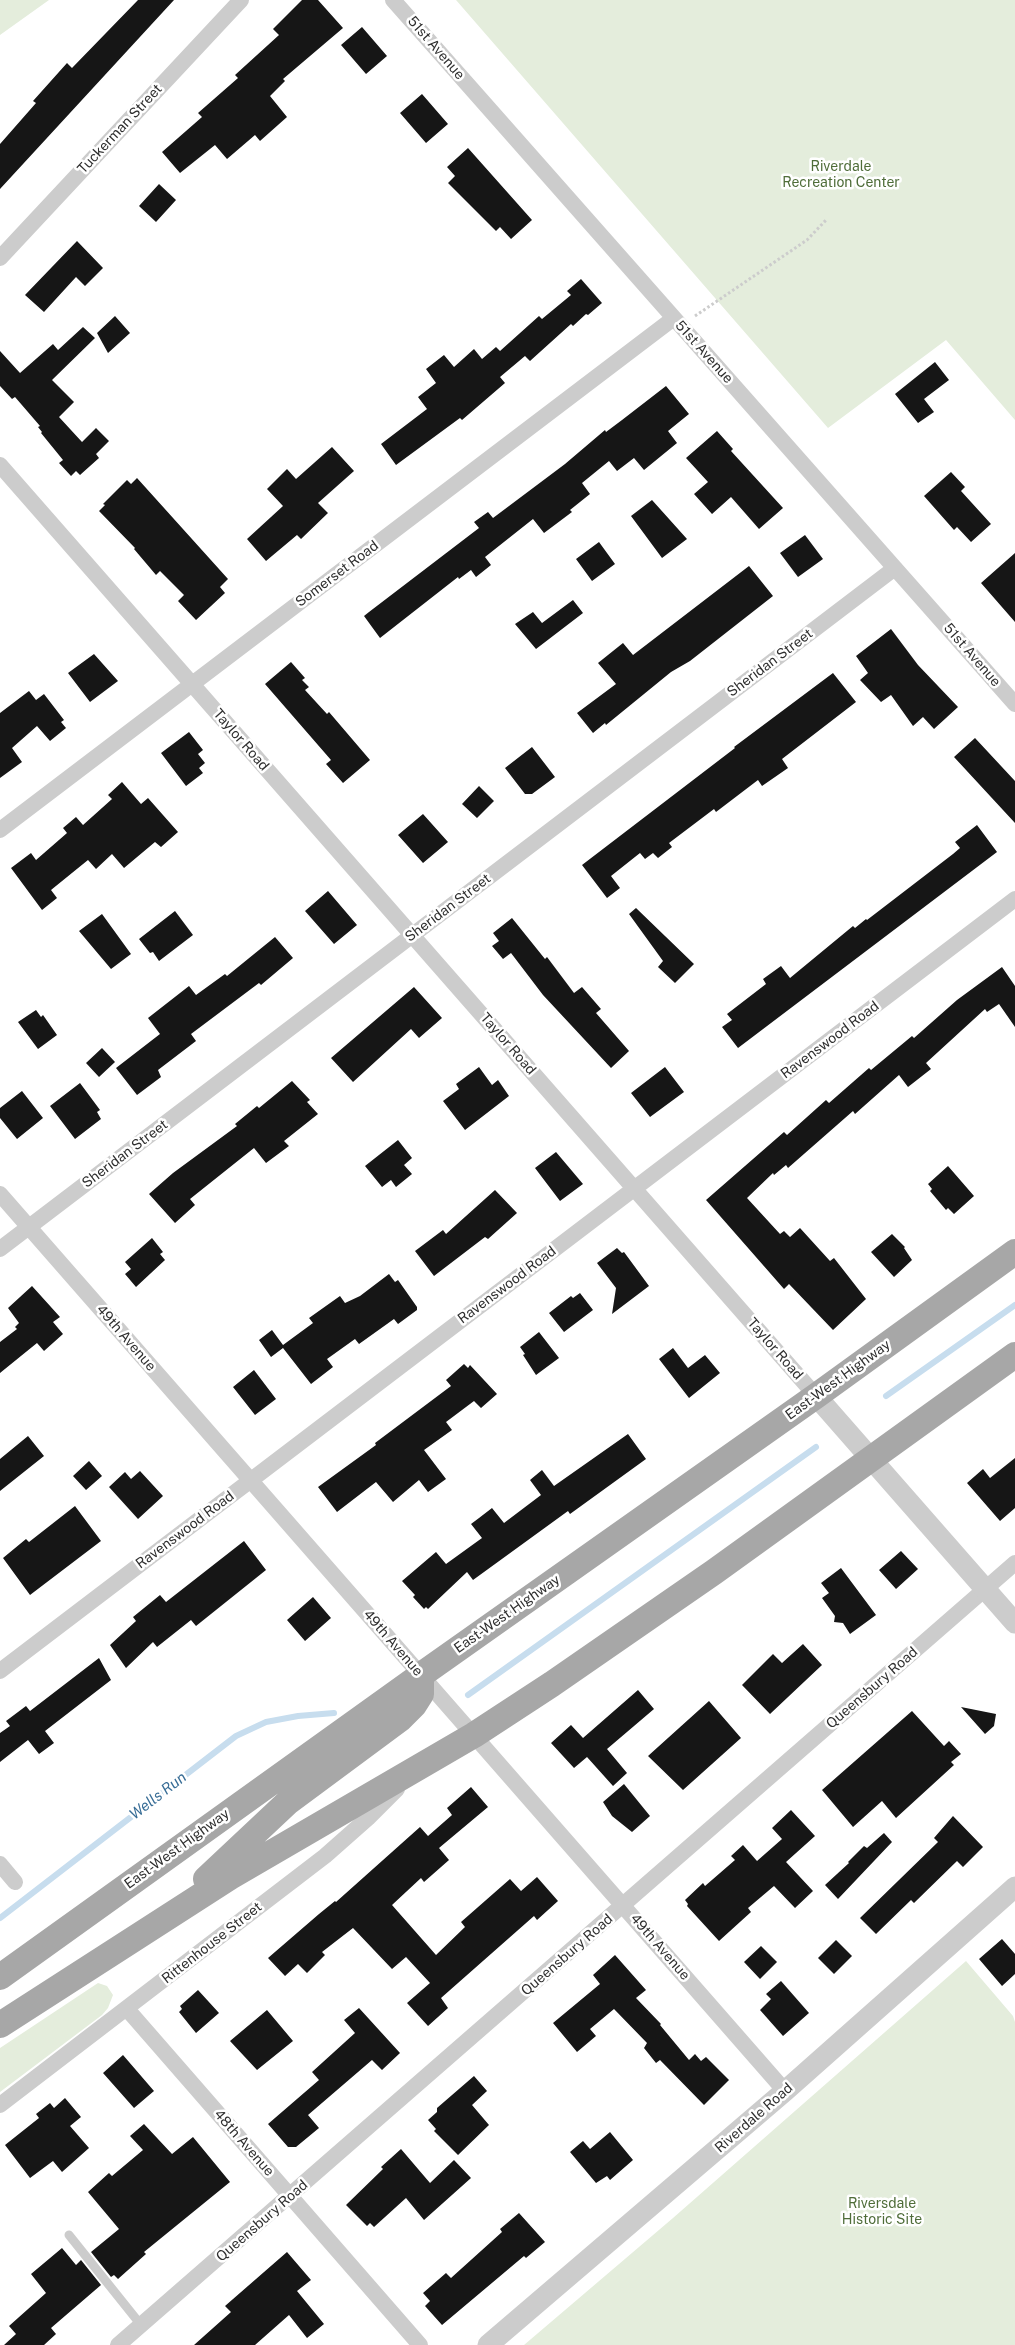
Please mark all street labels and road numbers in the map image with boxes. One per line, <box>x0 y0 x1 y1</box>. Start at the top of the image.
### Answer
street label: 51st Avenue <box>404 13 468 83</box>
street label: Tuckerman Street <box>74 81 166 177</box>
street label: 51st Avenue <box>671 317 737 387</box>
street label: Somerset Road <box>292 537 382 611</box>
street label: 51st Avenue <box>940 620 1004 690</box>
street label: Sheridan Street <box>724 625 816 701</box>
street label: Taylor Road <box>210 706 272 774</box>
street label: Sheridan Street <box>402 870 494 946</box>
street label: Ravenswood Road <box>778 998 882 1082</box>
street label: Taylor Road <box>477 1010 539 1078</box>
street label: Sheridan Street <box>79 1116 171 1192</box>
street label: Ravenswood Road <box>455 1243 559 1327</box>
street label: 49th Avenue <box>93 1301 159 1375</box>
street label: Taylor Road <box>744 1315 806 1383</box>
street label: East-West Highway <box>782 1336 894 1424</box>
street label: Ravenswood Road <box>133 1488 237 1572</box>
street label: East-West Highway <box>451 1571 563 1657</box>
street label: 49th Avenue <box>360 1606 426 1680</box>
street label: Queensbury Road <box>823 1644 921 1732</box>
street label: East-West Highway <box>121 1805 233 1893</box>
street label: Rittenhouse Street <box>159 1899 265 1987</box>
street label: 49th Avenue <box>627 1910 693 1984</box>
street label: Queensbury Road <box>518 1911 616 1999</box>
street label: Riverdale Road <box>712 2080 796 2156</box>
street label: 48th Avenue <box>210 2106 278 2180</box>
street label: Queensbury Road <box>213 2177 311 2265</box>

